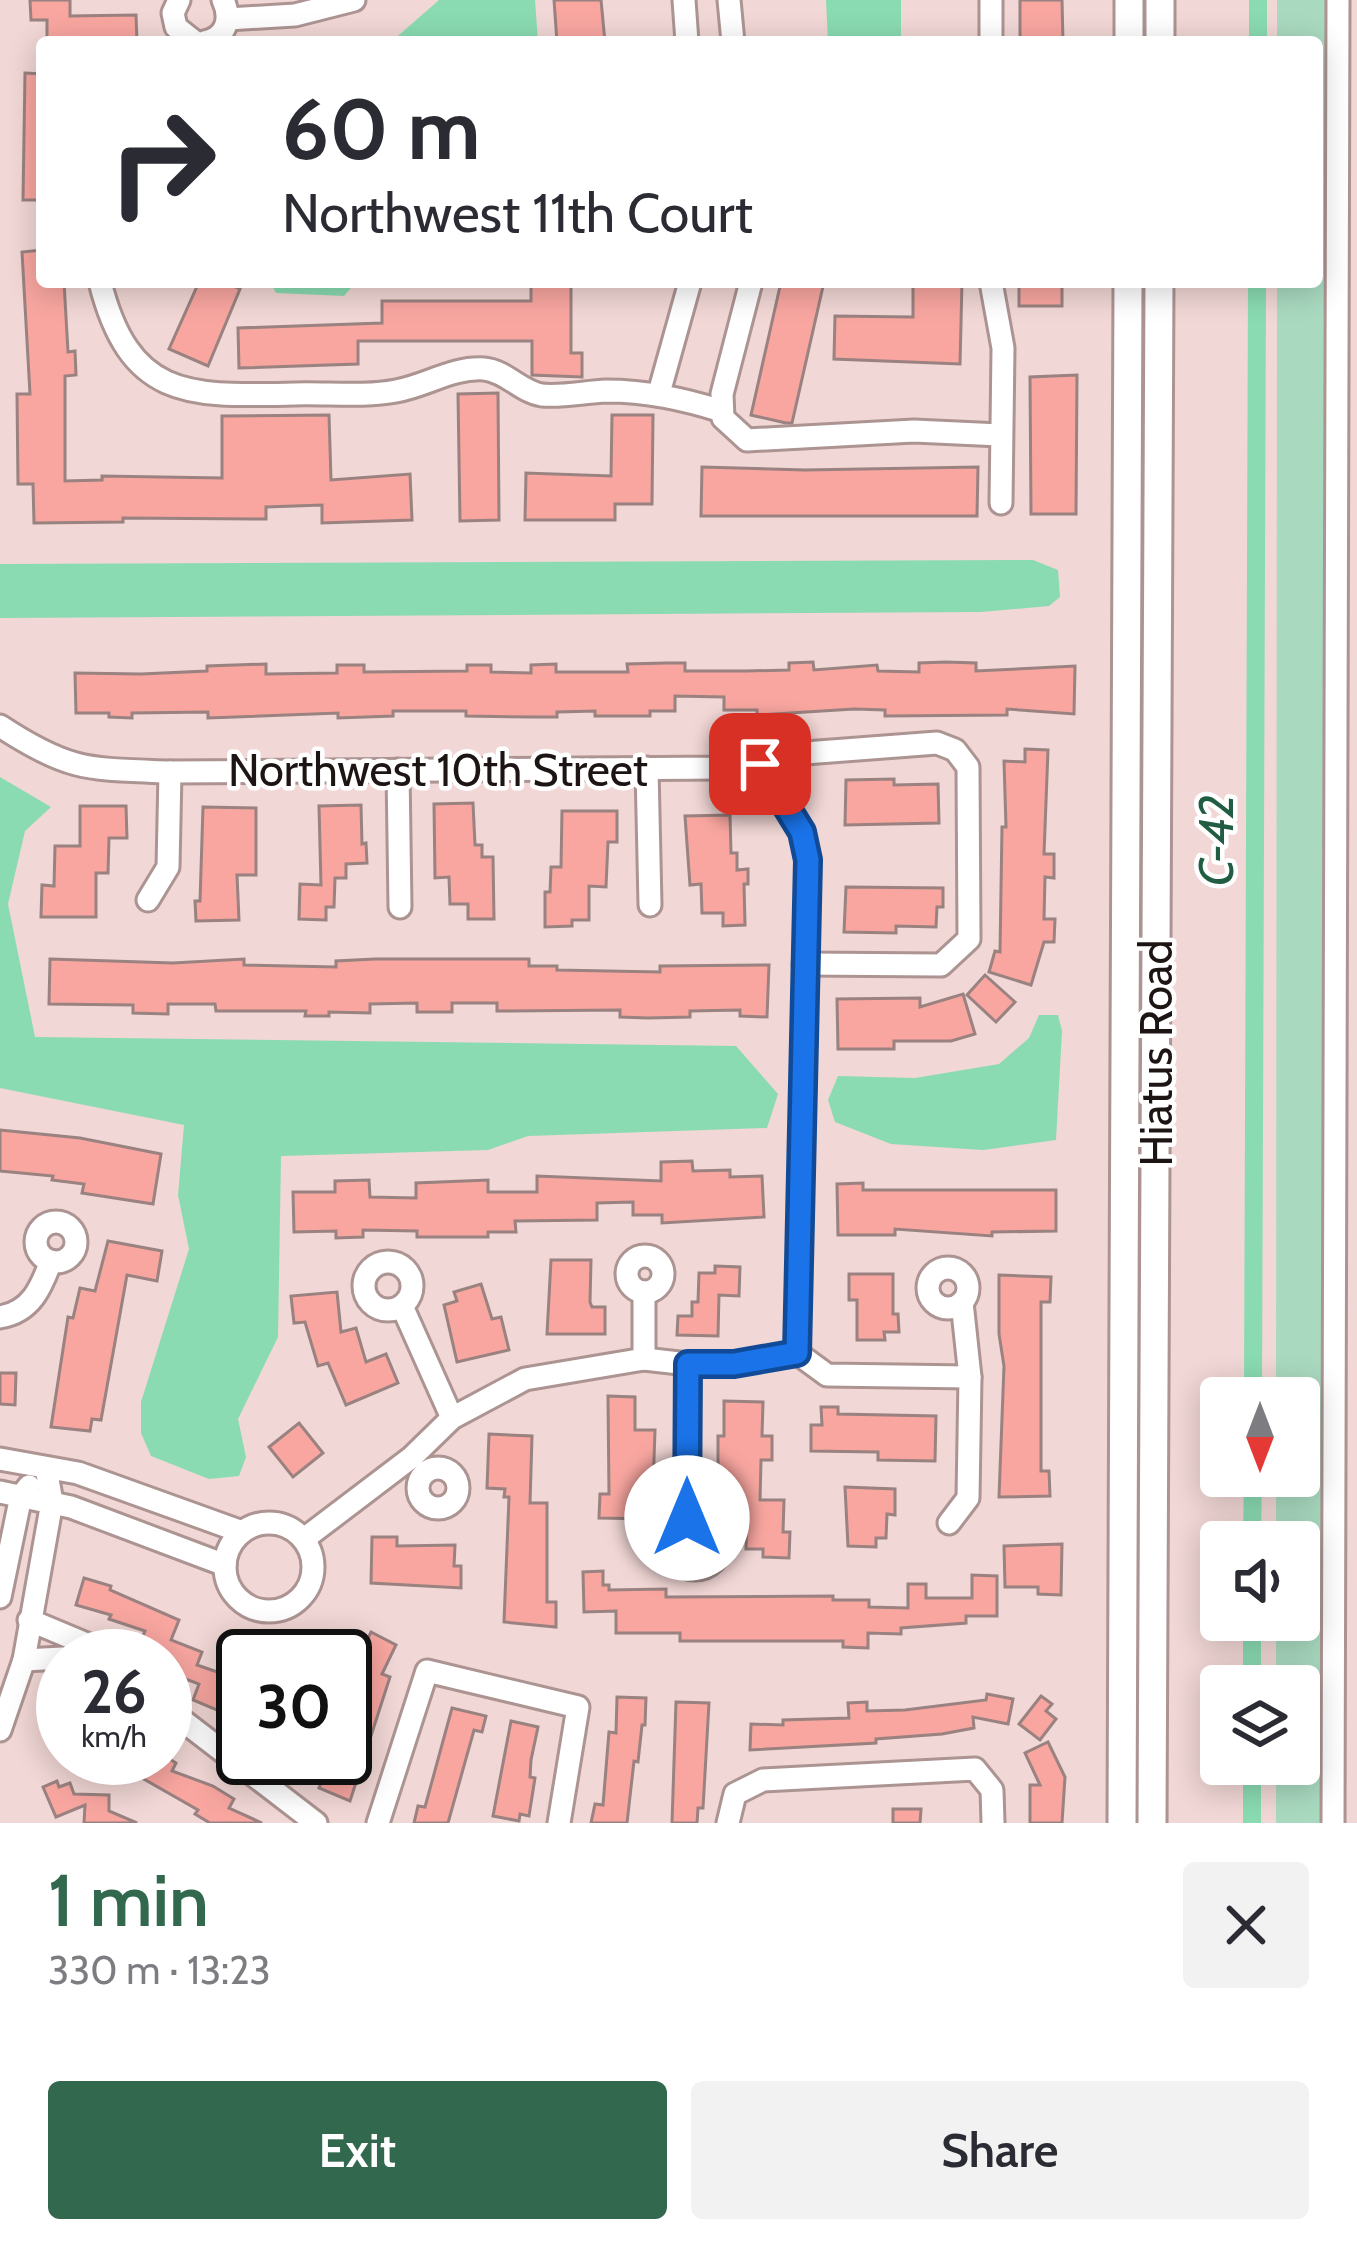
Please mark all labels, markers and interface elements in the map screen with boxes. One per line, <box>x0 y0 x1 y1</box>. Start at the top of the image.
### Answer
text: 60 m <box>282 78 480 180</box>
icon: right <box>84 84 240 240</box>
text: Northwest 11th Court <box>282 180 753 246</box>
pin <box>709 713 811 815</box>
icon: arrive <box>727 731 793 797</box>
street label: Northwest 10th Street <box>228 743 648 797</box>
water label: C-42 <box>1187 794 1245 886</box>
street label: Hiatus Road <box>1129 939 1183 1167</box>
north arrow <box>1200 1377 1320 1497</box>
map controls <box>1200 1377 1320 1785</box>
position arrow <box>624 1455 750 1581</box>
button: sound <box>1200 1521 1320 1641</box>
speed limit sign: 30 <box>216 1629 372 1785</box>
text: 26 <box>81 1655 147 1728</box>
button: layers <box>1200 1665 1320 1785</box>
text: km/h <box>81 1718 147 1755</box>
text: 1 min <box>48 1857 209 1944</box>
button: close <box>1183 1862 1309 1988</box>
text: 330 m · 13:23 <box>48 1946 271 1994</box>
button: Exit <box>48 2081 667 2219</box>
button: Share <box>691 2081 1309 2219</box>

